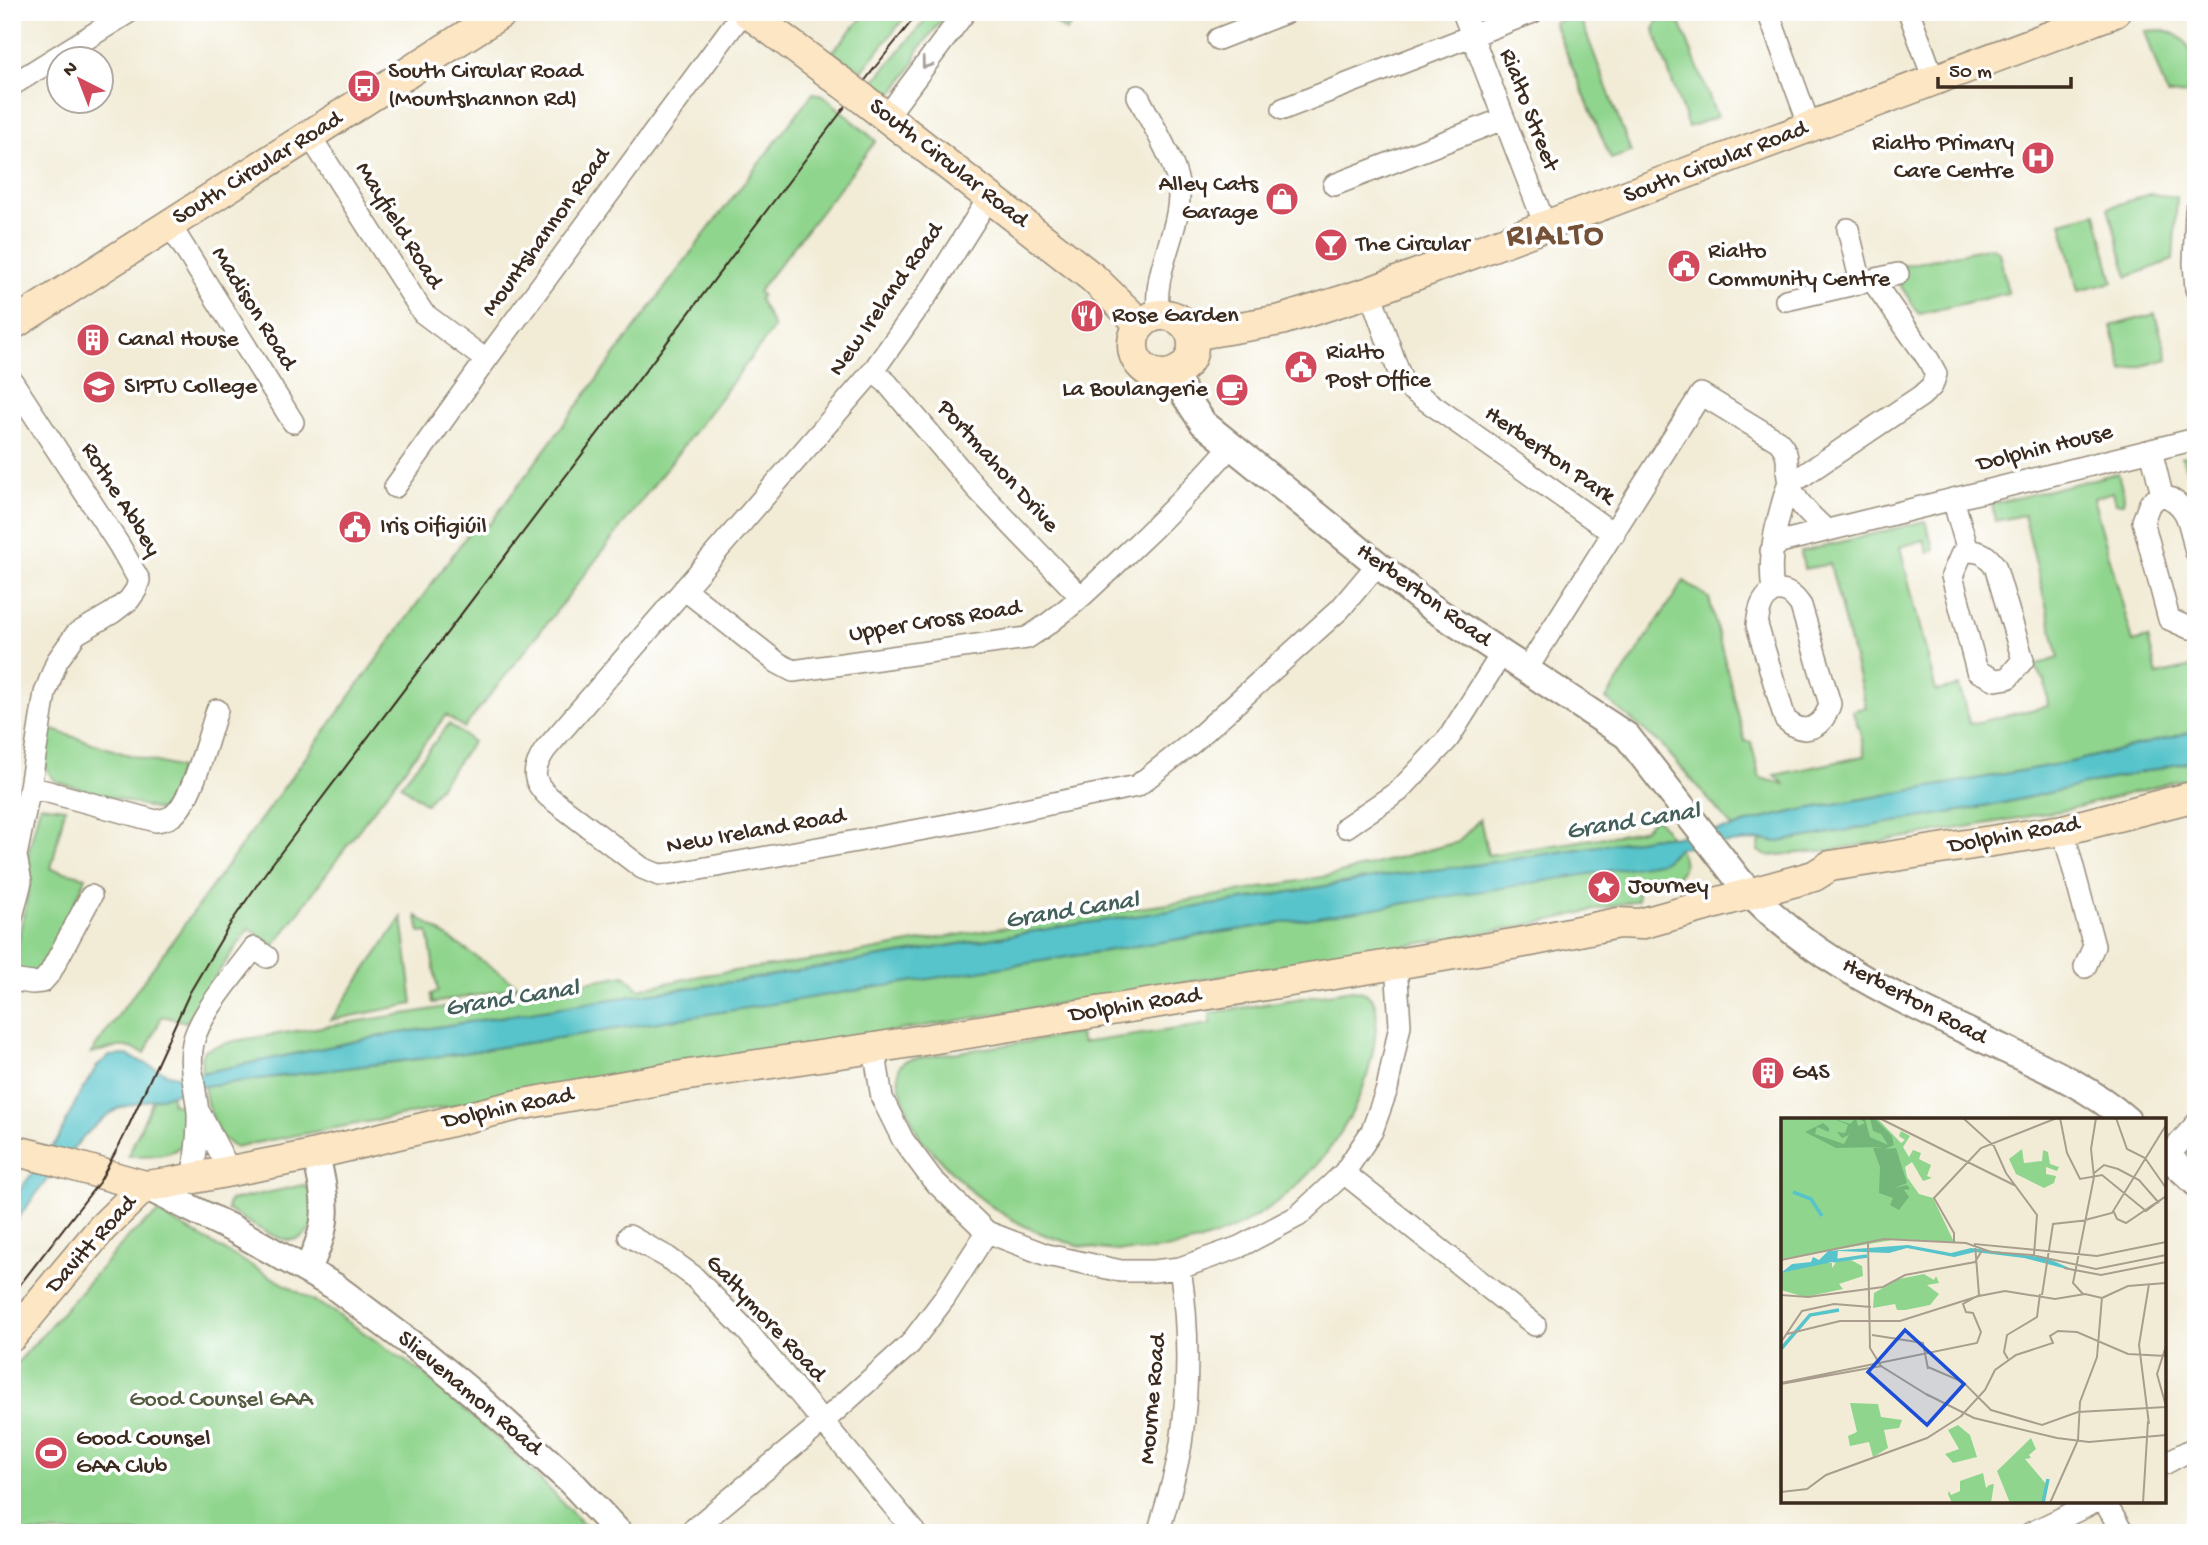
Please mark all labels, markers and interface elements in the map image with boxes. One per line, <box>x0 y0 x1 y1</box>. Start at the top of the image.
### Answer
street label: Rialto Street <box>1491 45 1565 177</box>
north arrow <box>46 46 116 116</box>
scale bar <box>1938 46 2072 90</box>
text: N <box>59 57 83 83</box>
one-way arrow <box>922 57 934 69</box>
place label: South Circular Road (Mountshannon Rd) <box>388 58 584 115</box>
text: 50 m <box>1949 61 1992 86</box>
bus stop icon: South Circular Road (Mountshannon Rd) <box>345 67 383 105</box>
street label: South Circular Road <box>862 93 1035 237</box>
street label: South Circular Road <box>168 104 350 233</box>
street label: South Circular Road <box>1620 114 1814 211</box>
place label: Rialto Primary Care Centre <box>1872 130 2015 187</box>
hospital icon: Rialto Primary Care Centre <box>2019 139 2057 177</box>
street label: Mountshannon Road <box>476 141 619 323</box>
street label: Mayfield Road <box>347 157 450 296</box>
place label: Alley Cats Garage <box>1158 171 1259 228</box>
shop icon: Alley Cats Garage <box>1263 180 1301 218</box>
street label: New Ireland Road <box>823 216 952 383</box>
district label: RIALTO <box>1506 218 1605 256</box>
bar icon: The Circular <box>1312 226 1350 264</box>
place label: The Circular <box>1354 231 1472 260</box>
place label: Rialto Community Centre <box>1708 238 1891 295</box>
street label: Madison Road <box>204 242 303 378</box>
public building icon: Rialto Community Centre <box>1665 247 1703 285</box>
restaurant icon: Rose Garden <box>1068 297 1106 335</box>
place label: Rose Garden <box>1112 302 1239 331</box>
building icon: Canal House <box>74 321 112 359</box>
place label: Canal House <box>118 326 239 355</box>
place label: Rialto Post Office <box>1325 339 1432 396</box>
public building icon: Rialto Post Office <box>1282 348 1320 386</box>
school or university icon: SIPTU College <box>80 368 118 406</box>
cafe icon: La Boulangerie <box>1213 371 1251 409</box>
place label: SIPTU College <box>124 373 258 402</box>
place label: La Boulangerie <box>1062 376 1209 405</box>
street label: Portmahon Drive <box>929 394 1065 540</box>
street label: Herberton Park <box>1478 400 1622 513</box>
street label: Dolphin House <box>1972 418 2117 480</box>
street label: Rothe Abbey <box>73 437 167 563</box>
public building icon: Iris Oifigiúil <box>336 508 374 546</box>
place label: Iris Oifigiúil <box>380 513 487 542</box>
street label: Herberton Road <box>1350 537 1498 656</box>
street label: Upper Cross Road <box>847 594 1025 650</box>
water label: Grand Canal <box>1564 797 1703 849</box>
street label: New Ireland Road <box>664 802 850 862</box>
street label: Dolphin Road <box>1944 810 2084 862</box>
place icon: Journey <box>1585 868 1623 906</box>
place label: Journey <box>1628 873 1709 902</box>
water label: Grand Canal <box>1003 886 1142 938</box>
street label: Herberton Road <box>1837 952 1993 1053</box>
water label: Grand Canal <box>443 974 582 1026</box>
street label: Dolphin Road <box>1065 981 1205 1031</box>
building icon: G4S <box>1749 1054 1787 1092</box>
place label: G4S <box>1792 1059 1830 1088</box>
street label: Dolphin Road <box>438 1081 578 1137</box>
inset map <box>1781 1118 2166 1503</box>
street label: Davitt Road <box>39 1188 145 1302</box>
street label: Galtymore Road <box>699 1249 833 1390</box>
street label: Slievenamon Road <box>390 1325 549 1464</box>
street label: Mourne Road <box>1134 1331 1174 1465</box>
park label: Good Counsel GAA <box>129 1386 315 1415</box>
place label: Good Counsel GAA Club <box>76 1425 210 1482</box>
sports icon: Good Counsel GAA Club <box>32 1434 70 1472</box>

